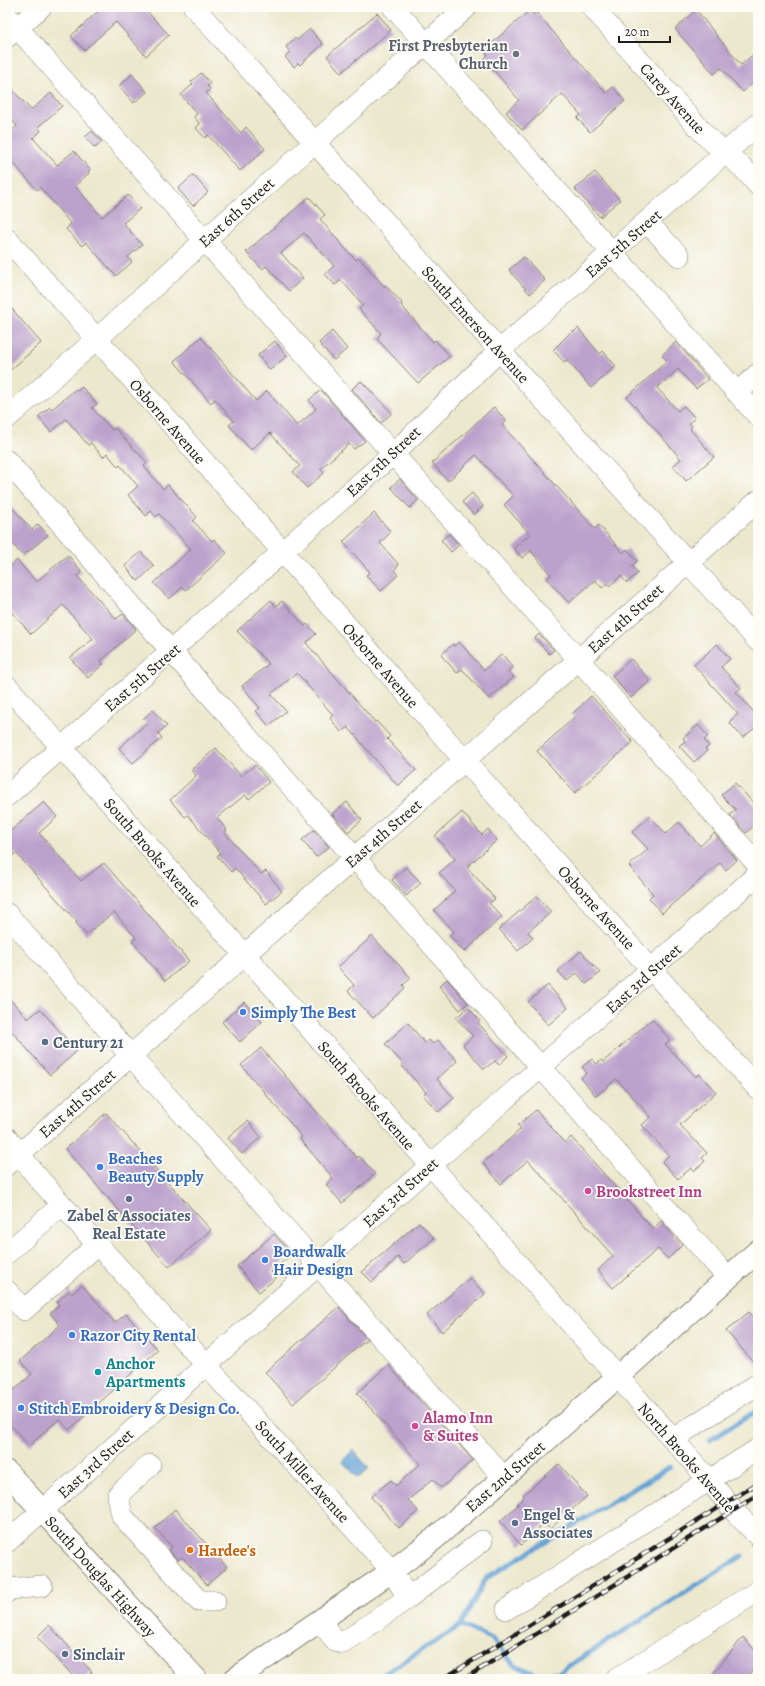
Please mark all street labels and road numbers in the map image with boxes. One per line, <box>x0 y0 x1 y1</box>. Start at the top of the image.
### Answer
street label: Carey Avenue <box>634 58 710 139</box>
street label: East 6th Street <box>194 173 279 253</box>
street label: East 5th Street <box>581 204 667 283</box>
street label: South Emerson Avenue <box>416 261 534 388</box>
street label: Osborne Avenue <box>124 374 210 469</box>
street label: East 5th Street <box>342 421 426 502</box>
street label: East 4th Street <box>583 579 668 659</box>
street label: Osborne Avenue <box>337 618 423 713</box>
street label: East 5th Street <box>100 638 186 717</box>
street label: South Brooks Avenue <box>99 793 206 912</box>
street label: East 4th Street <box>341 794 427 873</box>
street label: Osborne Avenue <box>552 861 640 955</box>
street label: East 3rd Street <box>601 939 686 1019</box>
street label: South Brooks Avenue <box>313 1036 420 1155</box>
street label: East 4th Street <box>35 1064 121 1143</box>
street label: East 3rd Street <box>358 1153 443 1233</box>
street label: North Brooks Avenue <box>632 1398 740 1517</box>
street label: South Miller Avenue <box>250 1415 354 1528</box>
street label: East 3rd Street <box>53 1424 138 1504</box>
street label: East 2nd Street <box>461 1436 550 1518</box>
street label: South Douglas Highway <box>40 1511 161 1643</box>

